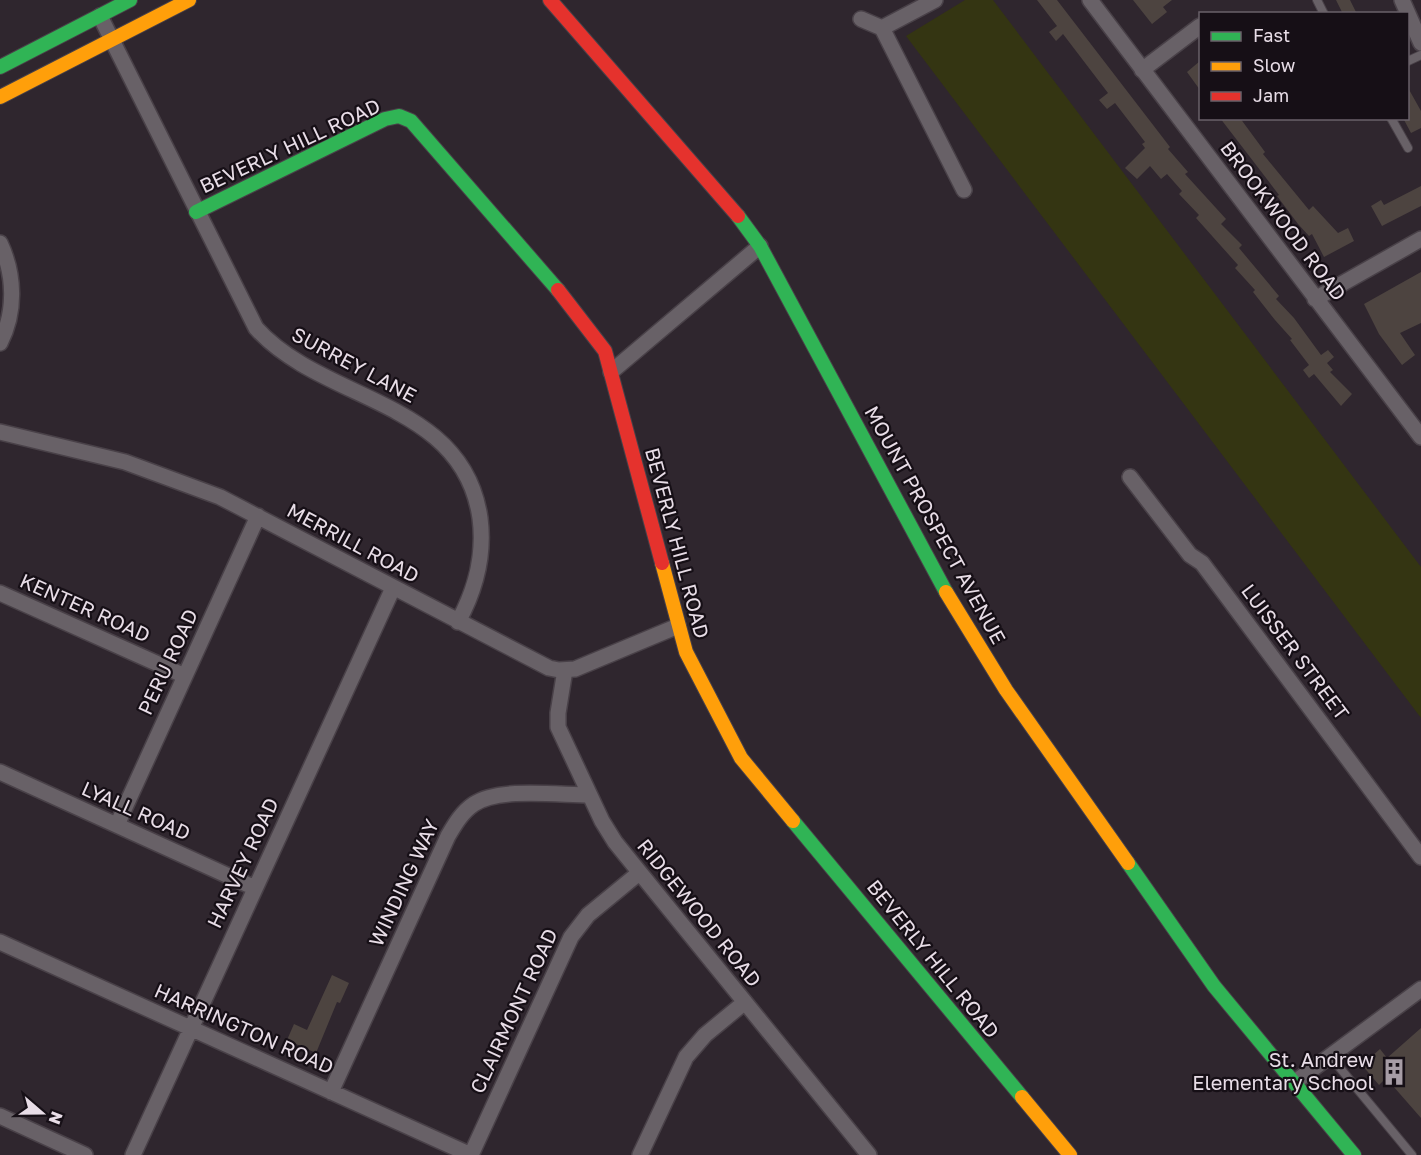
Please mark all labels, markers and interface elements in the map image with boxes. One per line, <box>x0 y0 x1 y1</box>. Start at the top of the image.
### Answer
legend <box>1199 12 1409 120</box>
text: Fast <box>1253 24 1290 46</box>
text: Slow <box>1253 54 1296 76</box>
text: Jam <box>1253 84 1289 106</box>
street label: BEVERLY HILL ROAD <box>195 93 384 197</box>
street label: BROOKWOOD ROAD <box>1216 136 1352 305</box>
street label: SURREY LANE <box>288 321 421 407</box>
street label: MOUNT PROSPECT AVENUE <box>860 401 1011 648</box>
street label: BEVERLY HILL ROAD <box>641 445 715 641</box>
street label: MERRILL ROAD <box>283 497 424 587</box>
street label: KENTER ROAD <box>17 568 154 646</box>
street label: LUISSER STREET <box>1237 579 1355 724</box>
street label: PERU ROAD <box>132 605 202 718</box>
street label: LYALL ROAD <box>78 775 194 845</box>
street label: HARVEY ROAD <box>201 794 283 931</box>
street label: WINDING WAY <box>363 815 443 950</box>
street label: RIDGEWOOD ROAD <box>633 834 767 991</box>
street label: BEVERLY HILL ROAD <box>863 874 1005 1042</box>
street label: CLAIRMONT ROAD <box>464 924 562 1097</box>
street label: HARRINGTON ROAD <box>151 978 338 1078</box>
place label: St. Andrew Elementary School <box>1192 1047 1374 1094</box>
building icon: St. Andrew Elementary School <box>1379 1057 1409 1087</box>
north arrow <box>12 1083 72 1143</box>
text: N <box>45 1109 68 1127</box>

